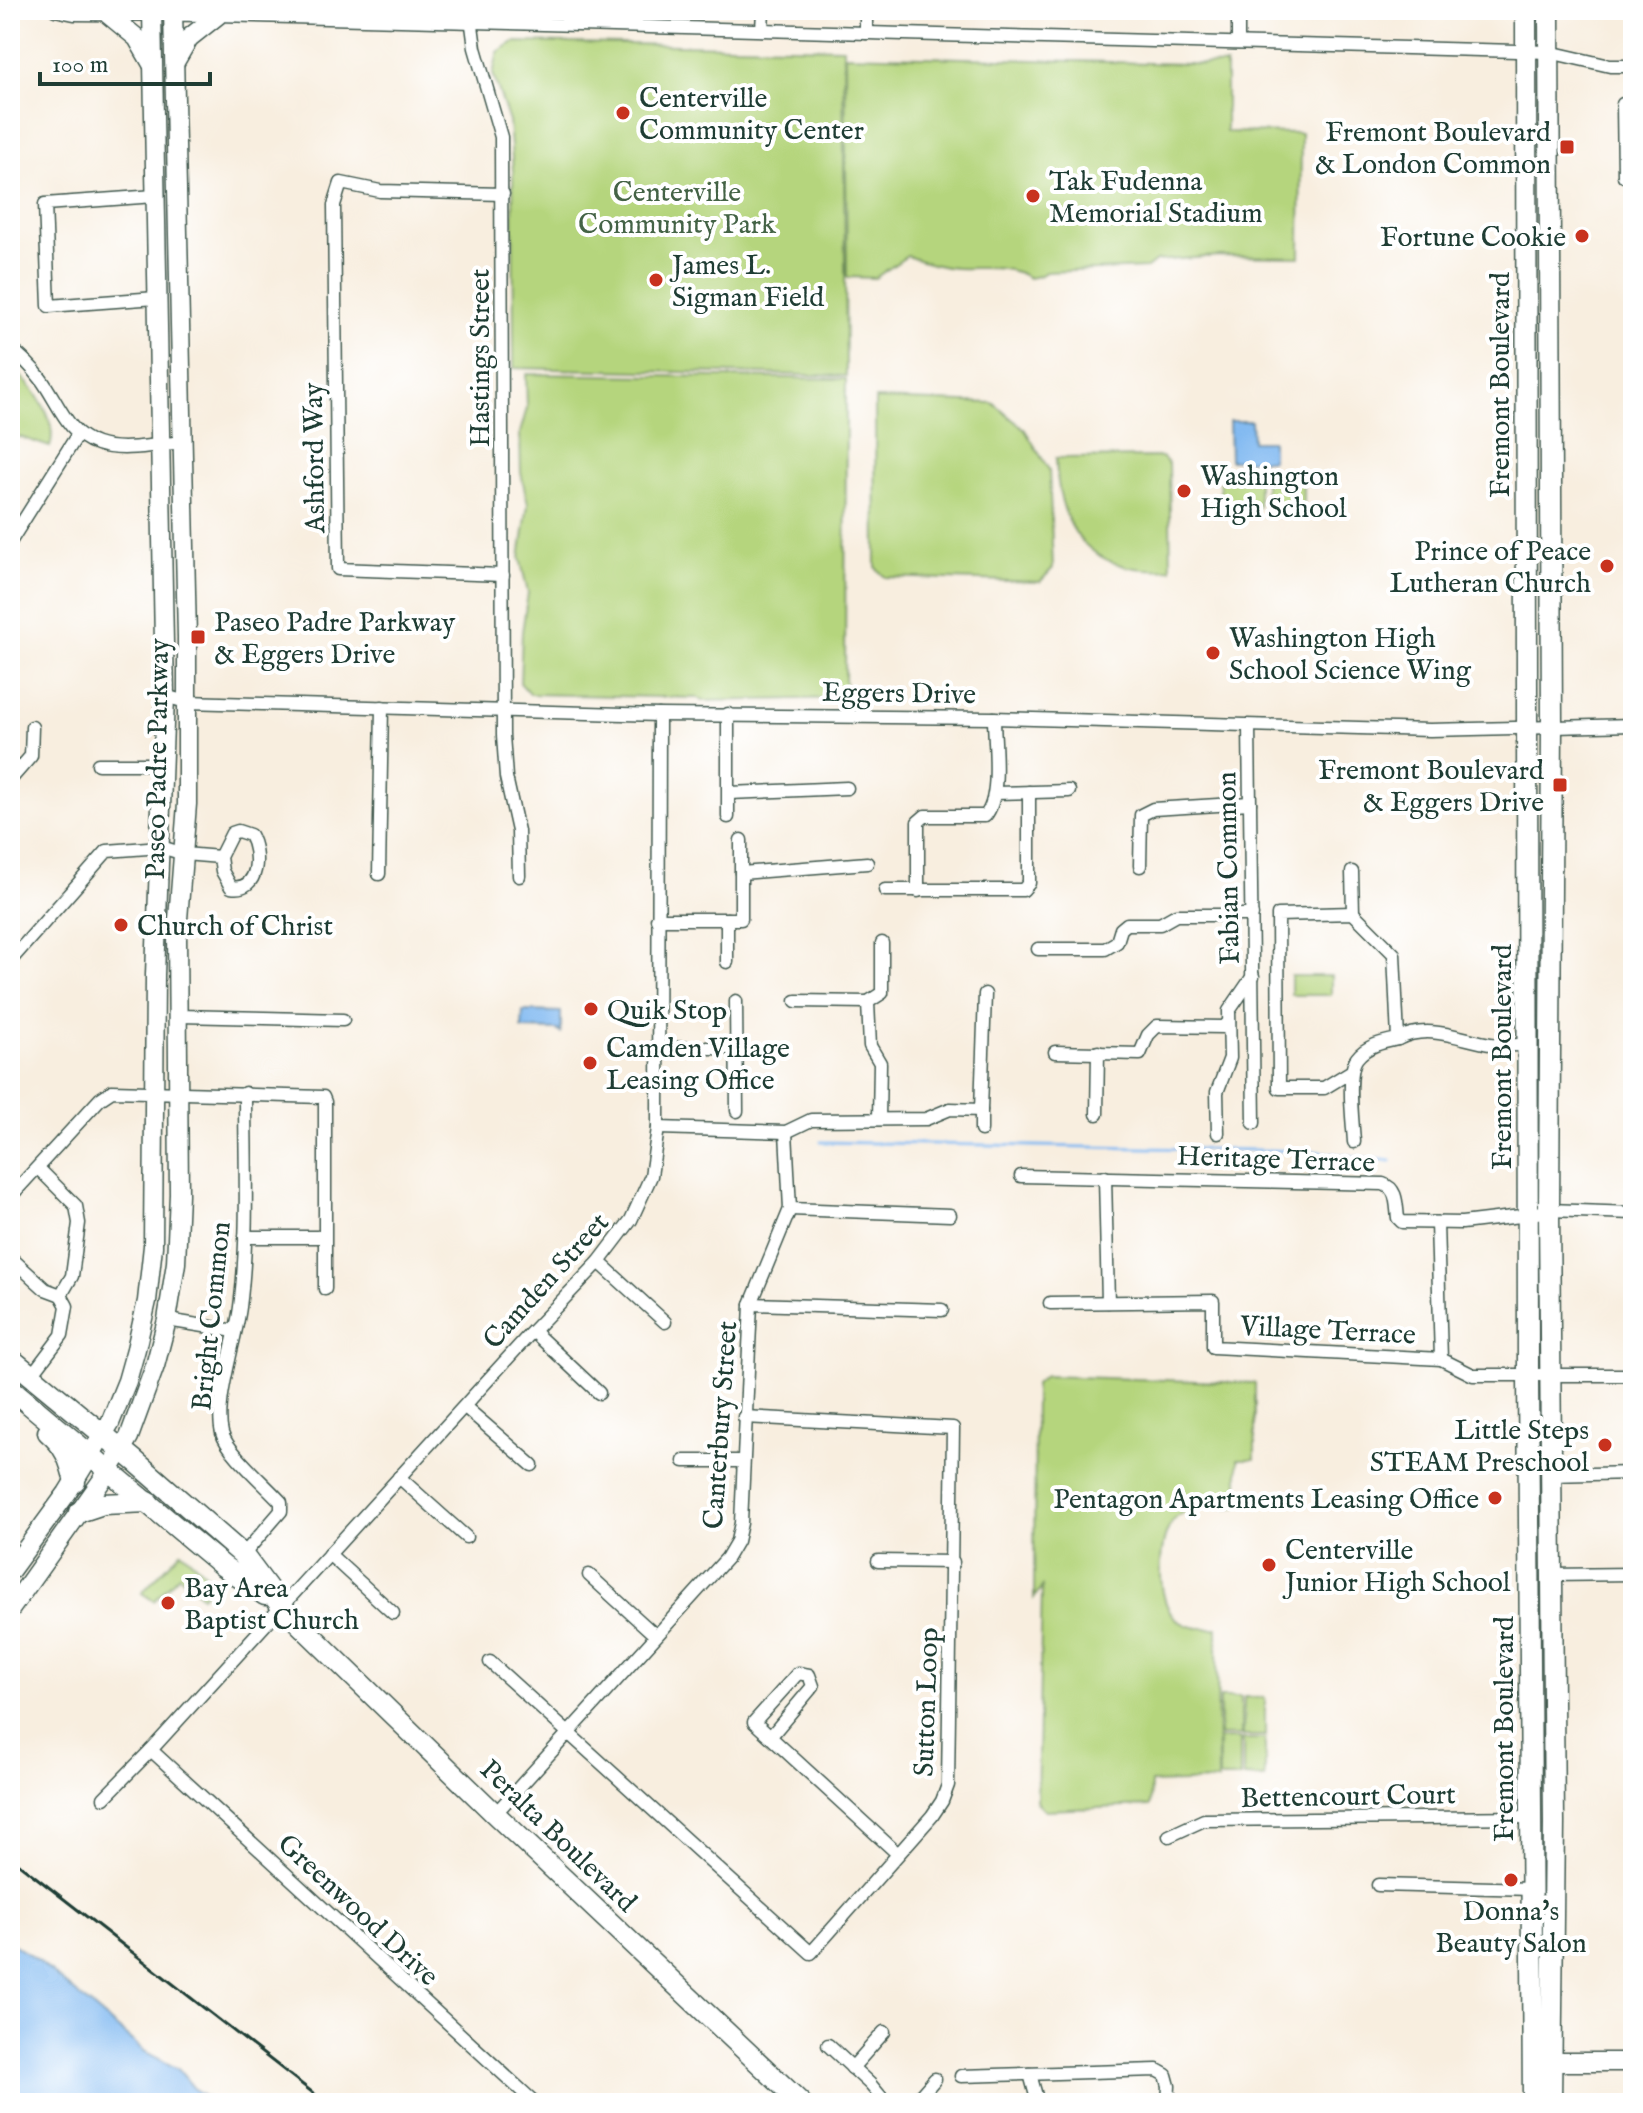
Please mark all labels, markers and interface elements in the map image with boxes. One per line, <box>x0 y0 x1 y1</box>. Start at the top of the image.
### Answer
scale bar <box>40 36 210 86</box>
text: 100 m <box>52 50 108 81</box>
place label: Centerville Community Center <box>639 82 864 149</box>
marker: Centerville Community Center <box>614 104 632 122</box>
place label: Fremont Boulevard & London Common <box>1315 116 1551 183</box>
marker: Fremont Boulevard & London Common <box>1558 138 1576 156</box>
place label: Tak Fudenna Memorial Stadium <box>1049 165 1263 232</box>
park label: Centerville Community Park <box>578 176 777 243</box>
marker: Tak Fudenna Memorial Stadium <box>1024 187 1042 205</box>
place label: Fortune Cookie <box>1380 221 1566 256</box>
marker: Fortune Cookie <box>1573 227 1591 245</box>
place label: James L. Sigman Field <box>669 249 824 316</box>
street label: Hastings Street <box>464 268 499 447</box>
marker: James L. Sigman Field <box>647 271 665 289</box>
street label: Fremont Boulevard <box>1484 272 1519 498</box>
street label: Ashford Way <box>297 382 334 535</box>
place label: Washington High School <box>1200 460 1347 527</box>
marker: Washington High School <box>1175 482 1193 500</box>
place label: Prince of Peace Lutheran Church <box>1389 535 1591 602</box>
marker: Prince of Peace Lutheran Church <box>1598 557 1616 575</box>
place label: Paseo Padre Parkway & Eggers Drive <box>214 606 456 673</box>
place label: Washington High School Science Wing <box>1229 622 1472 689</box>
marker: Paseo Padre Parkway & Eggers Drive <box>189 628 207 646</box>
street label: Paseo Padre Parkway <box>139 638 178 880</box>
marker: Washington High School Science Wing <box>1204 644 1222 662</box>
street label: Eggers Drive <box>822 676 976 713</box>
place label: Fremont Boulevard & Eggers Drive <box>1318 754 1544 821</box>
street label: Fabian Common <box>1210 771 1249 965</box>
marker: Fremont Boulevard & Eggers Drive <box>1551 776 1569 794</box>
place label: Church of Christ <box>137 910 333 945</box>
marker: Church of Christ <box>112 916 130 934</box>
street label: Fremont Boulevard <box>1486 944 1521 1170</box>
place label: Quik Stop <box>607 994 727 1029</box>
marker: Quik Stop <box>582 1000 600 1018</box>
place label: Camden Village Leasing Office <box>606 1032 790 1099</box>
marker: Camden Village Leasing Office <box>581 1054 599 1072</box>
street label: Heritage Terrace <box>1176 1140 1376 1181</box>
street label: Camden Street <box>476 1206 618 1357</box>
street label: Bright Common <box>185 1220 240 1413</box>
street label: Village Terrace <box>1238 1309 1417 1354</box>
street label: Canterbury Street <box>697 1319 746 1531</box>
place label: Little Steps STEAM Preschool <box>1370 1414 1589 1481</box>
marker: Little Steps STEAM Preschool <box>1596 1436 1614 1454</box>
place label: Pentagon Apartments Leasing Office <box>1053 1483 1479 1518</box>
marker: Pentagon Apartments Leasing Office <box>1486 1489 1504 1507</box>
place label: Centerville Junior High School <box>1282 1534 1511 1601</box>
marker: Centerville Junior High School <box>1260 1556 1278 1574</box>
place label: Bay Area Baptist Church <box>184 1572 359 1639</box>
marker: Bay Area Baptist Church <box>159 1594 177 1612</box>
street label: Fremont Boulevard <box>1488 1616 1523 1842</box>
street label: Sutton Loop <box>907 1627 948 1777</box>
street label: Peralta Boulevard <box>472 1753 643 1920</box>
street label: Bettencourt Court <box>1240 1778 1456 1817</box>
street label: Greenwood Drive <box>269 1827 445 1994</box>
marker: Donna's Beauty Salon <box>1502 1871 1520 1889</box>
place label: Donna's Beauty Salon <box>1435 1895 1587 1962</box>

